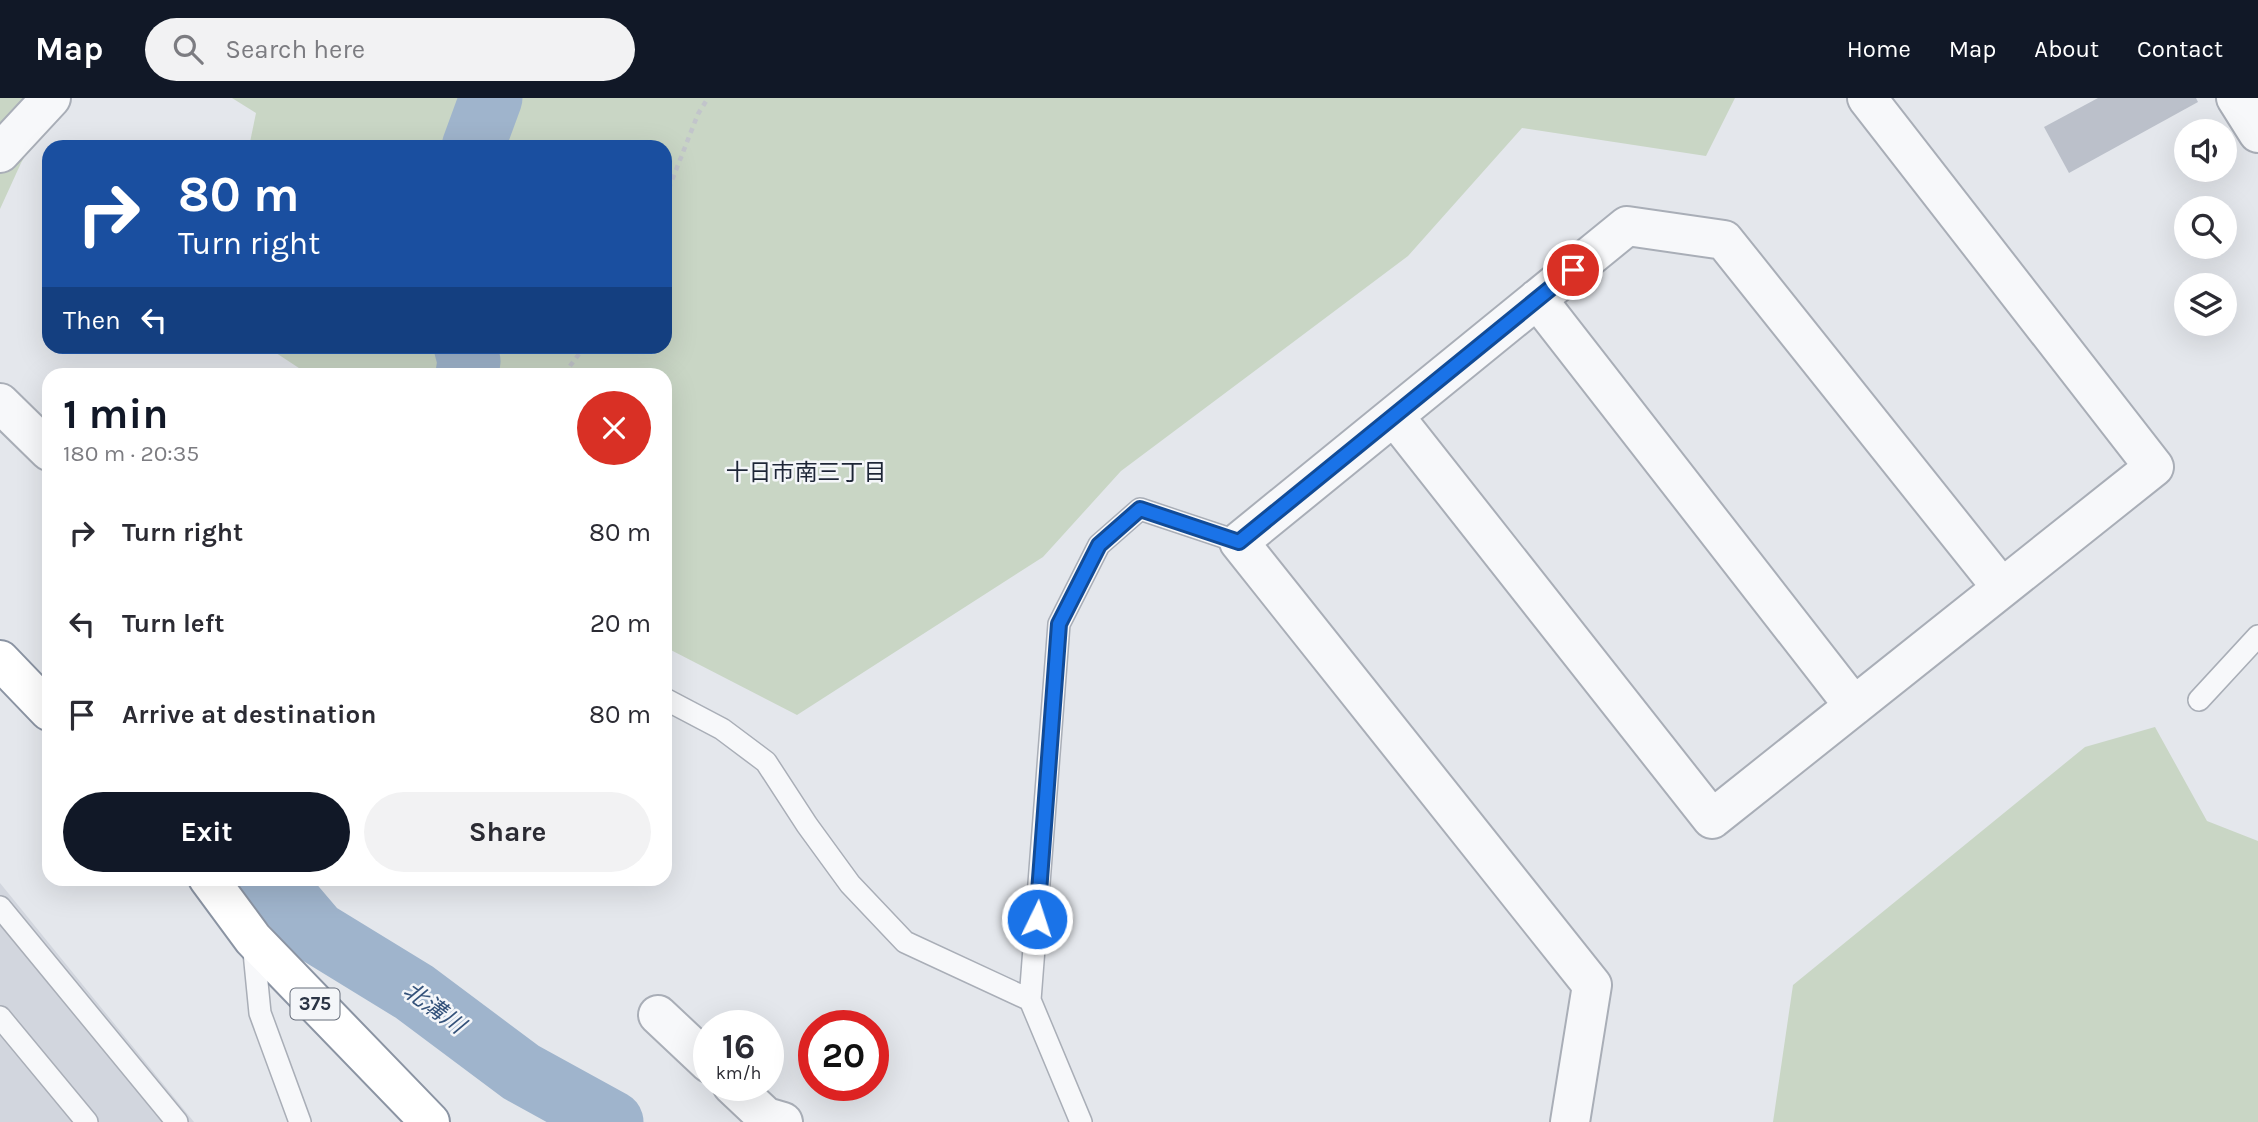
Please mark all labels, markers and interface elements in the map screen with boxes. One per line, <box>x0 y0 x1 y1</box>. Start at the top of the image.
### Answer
search box <box>145 18 635 81</box>
text: Map <box>35 30 103 68</box>
icon: search <box>169 30 207 68</box>
text: Search here <box>225 34 365 65</box>
text: Home <box>1847 35 1911 63</box>
text: Map <box>1949 35 1996 63</box>
text: About <box>2034 35 2099 63</box>
text: Contact <box>2137 35 2223 63</box>
map controls <box>2174 119 2237 336</box>
button: sound <box>2174 119 2237 182</box>
text: 80 m <box>178 166 300 223</box>
icon: right <box>63 168 154 259</box>
button: search <box>2174 196 2237 259</box>
text: Turn right <box>178 225 320 262</box>
pin <box>1543 240 1603 300</box>
icon: arrive <box>1554 251 1592 289</box>
button: layers <box>2174 273 2237 336</box>
icon: left <box>135 301 173 339</box>
text: Then <box>63 305 121 336</box>
text: 1 min <box>63 389 168 439</box>
button: close <box>577 391 651 465</box>
text: 180 m · 20:35 <box>63 440 199 467</box>
district label: 十日市南三丁目 <box>726 459 887 486</box>
icon: right <box>63 514 101 552</box>
text: Turn right <box>122 517 243 548</box>
text: 80 m <box>589 517 651 548</box>
icon: left <box>63 605 101 643</box>
text: Turn left <box>122 608 224 639</box>
text: 20 m <box>590 608 651 639</box>
icon: arrive <box>63 696 101 734</box>
text: Arrive at destination <box>122 699 376 730</box>
text: 80 m <box>589 699 651 730</box>
button: Exit <box>63 792 350 872</box>
button: Share <box>364 792 651 872</box>
position arrow <box>1000 882 1074 956</box>
water label: 北溝川 <box>398 977 472 1041</box>
road number: 375 <box>290 988 340 1020</box>
speed limit sign: 20 <box>798 1010 889 1101</box>
text: 16 <box>722 1026 755 1067</box>
text: km/h <box>716 1062 761 1084</box>

